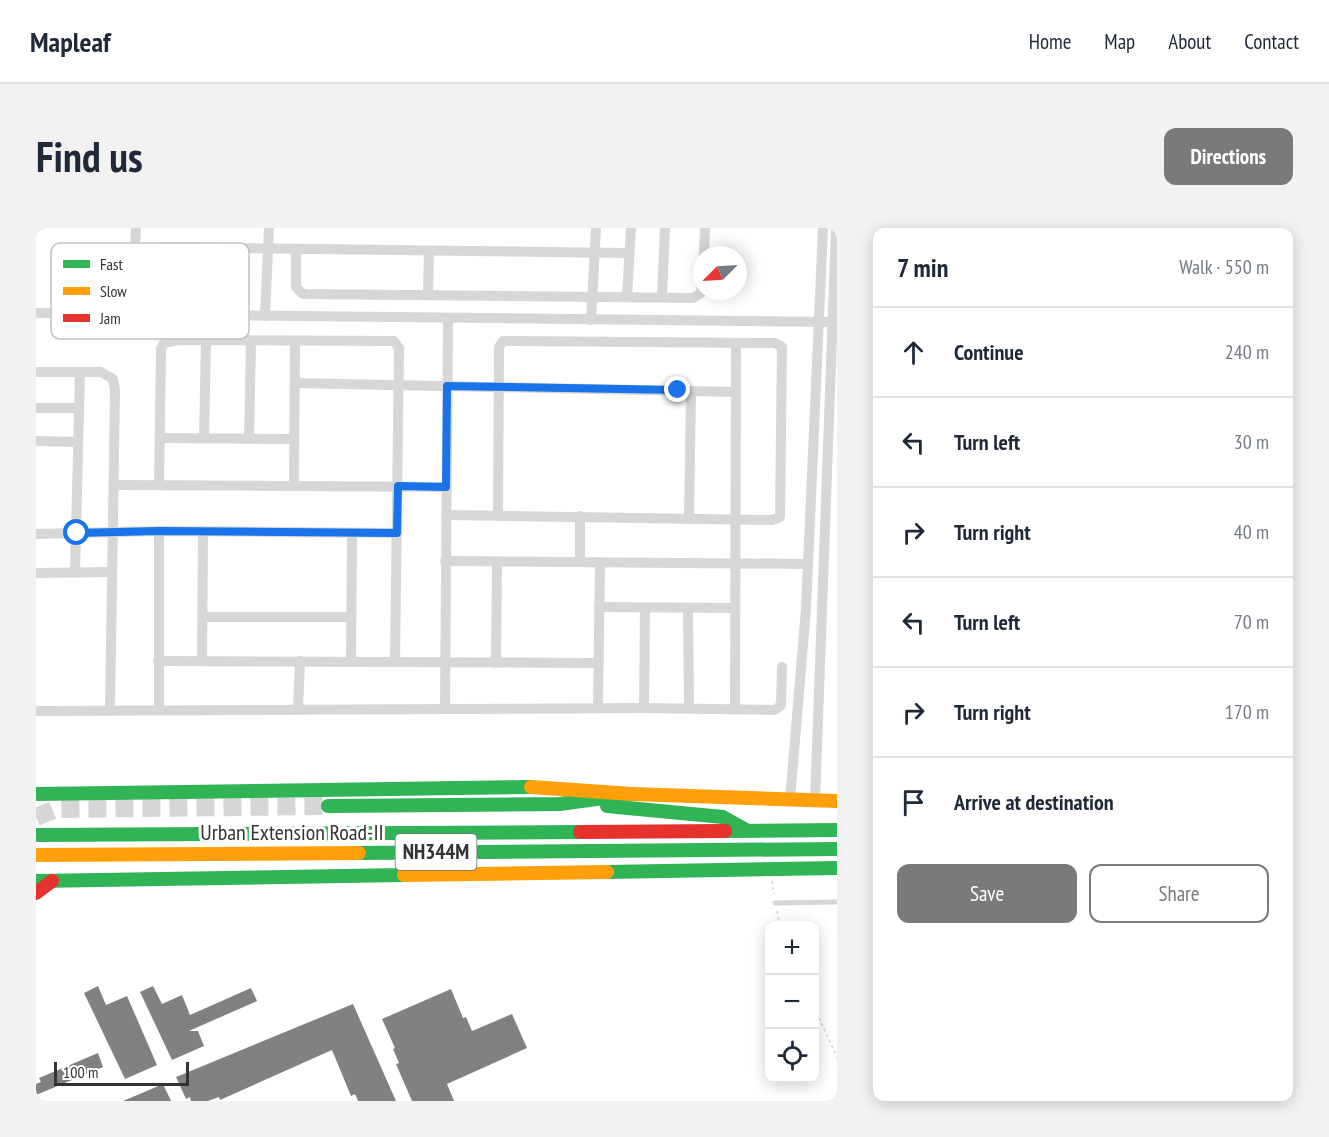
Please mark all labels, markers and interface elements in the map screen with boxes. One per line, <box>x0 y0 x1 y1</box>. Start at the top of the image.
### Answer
text: Mapleaf <box>30 23 111 60</box>
text: Home <box>1029 28 1071 55</box>
text: Map <box>1104 28 1135 55</box>
text: About <box>1168 28 1211 55</box>
text: Contact <box>1244 28 1299 55</box>
button: Directions <box>1164 128 1293 185</box>
text: Find us <box>36 129 143 184</box>
legend <box>51 243 249 339</box>
north arrow <box>693 246 747 300</box>
text: 7 min <box>897 251 948 284</box>
text: Fast <box>100 254 123 274</box>
text: Walk · 550 m <box>1179 254 1269 280</box>
text: Slow <box>100 281 127 301</box>
text: Jam <box>99 308 121 328</box>
icon: ahead <box>897 336 930 369</box>
text: Continue <box>954 338 1024 366</box>
text: 240 m <box>1225 339 1269 365</box>
route end <box>664 376 690 402</box>
icon: left <box>897 426 930 459</box>
text: Turn left <box>954 428 1020 456</box>
text: 30 m <box>1234 429 1269 455</box>
icon: right <box>897 516 930 549</box>
text: Turn right <box>954 518 1031 546</box>
route start <box>63 519 89 545</box>
text: 40 m <box>1234 519 1269 545</box>
icon: left <box>897 606 930 639</box>
text: Turn left <box>954 608 1020 636</box>
text: 70 m <box>1234 609 1269 635</box>
icon: right <box>897 696 930 729</box>
text: Turn right <box>954 698 1031 726</box>
text: 170 m <box>1225 699 1269 725</box>
icon: arrive <box>897 786 930 819</box>
text: Arrive at destination <box>954 788 1114 816</box>
street label: Urban Extension Road-II <box>200 818 384 846</box>
road number: NH344M <box>396 834 476 870</box>
button: Save <box>897 864 1077 923</box>
button: Share <box>1089 864 1269 923</box>
map controls <box>765 921 819 1083</box>
button: + <box>765 921 819 975</box>
button: − <box>765 975 819 1029</box>
button: locate <box>765 1029 819 1083</box>
scale bar <box>54 1059 189 1086</box>
text: 100 m <box>63 1062 98 1082</box>

